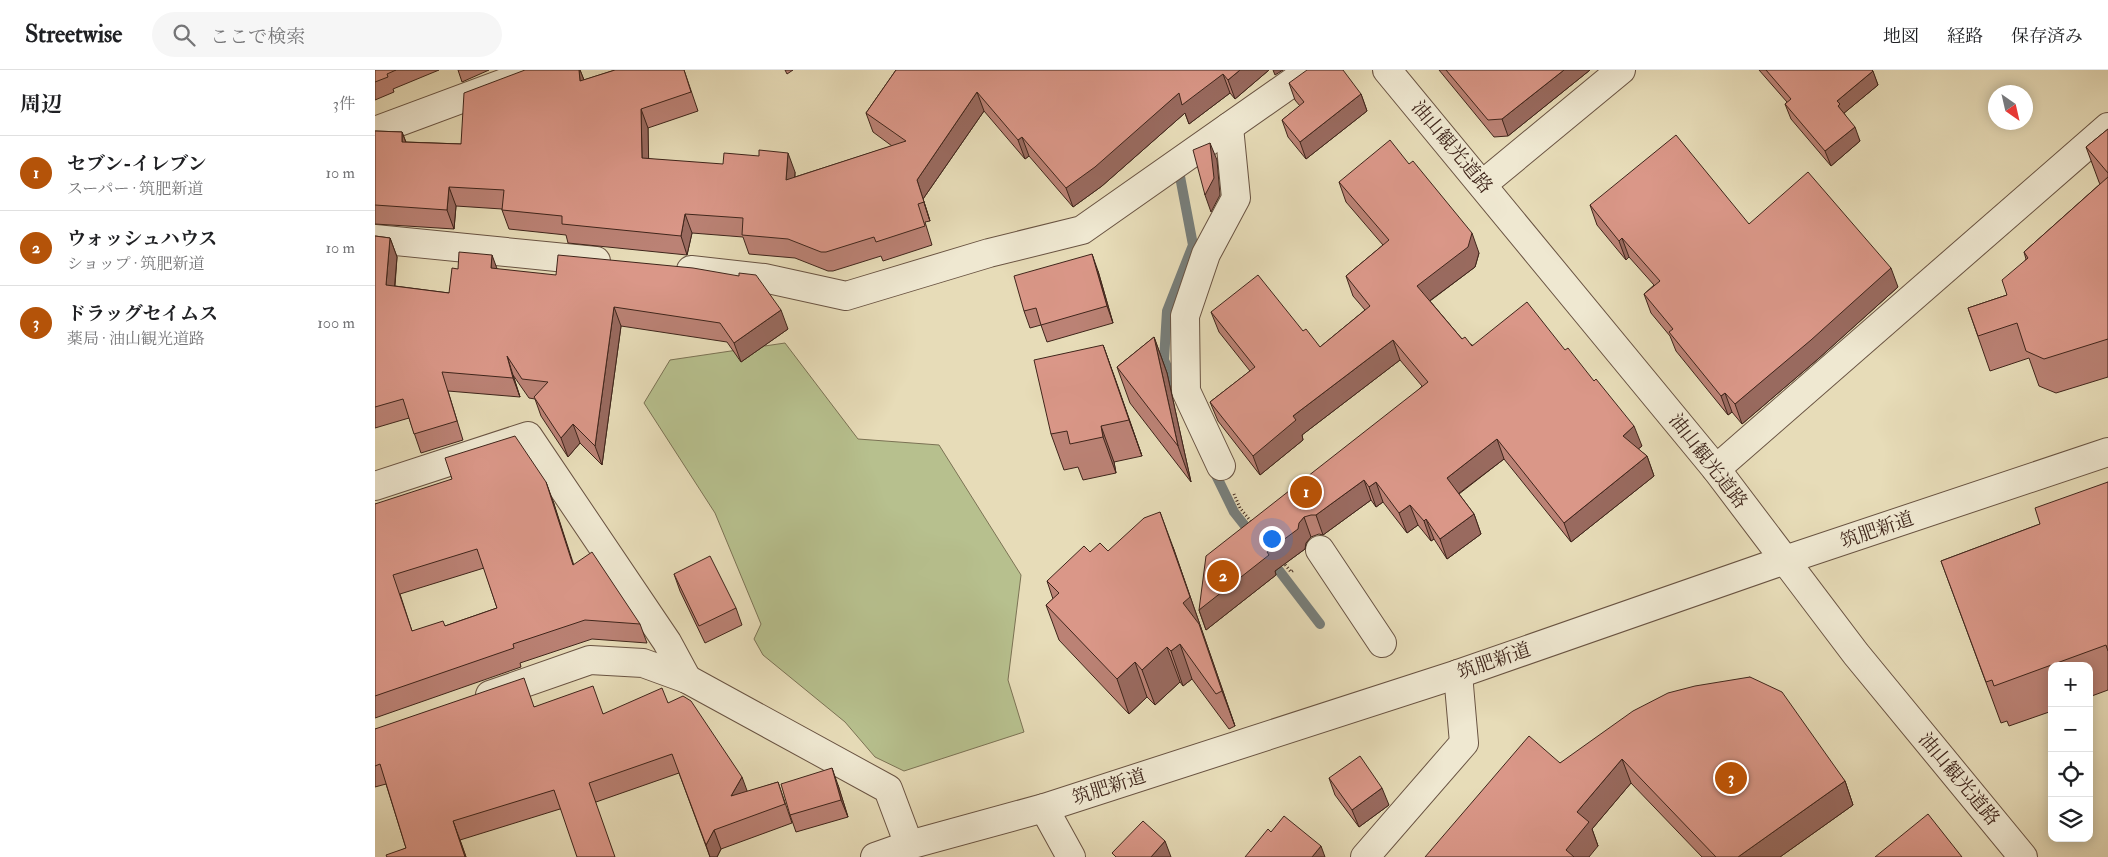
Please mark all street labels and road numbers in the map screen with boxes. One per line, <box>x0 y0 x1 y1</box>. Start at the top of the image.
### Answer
street label: 油山観光道路 <box>1406 96 1498 198</box>
street label: 油山観光道路 <box>1663 409 1753 513</box>
street label: 筑肥新道 <box>1837 506 1917 554</box>
street label: 筑肥新道 <box>1454 637 1534 685</box>
street label: 油山観光道路 <box>1913 728 2005 830</box>
street label: 筑肥新道 <box>1069 764 1149 810</box>

